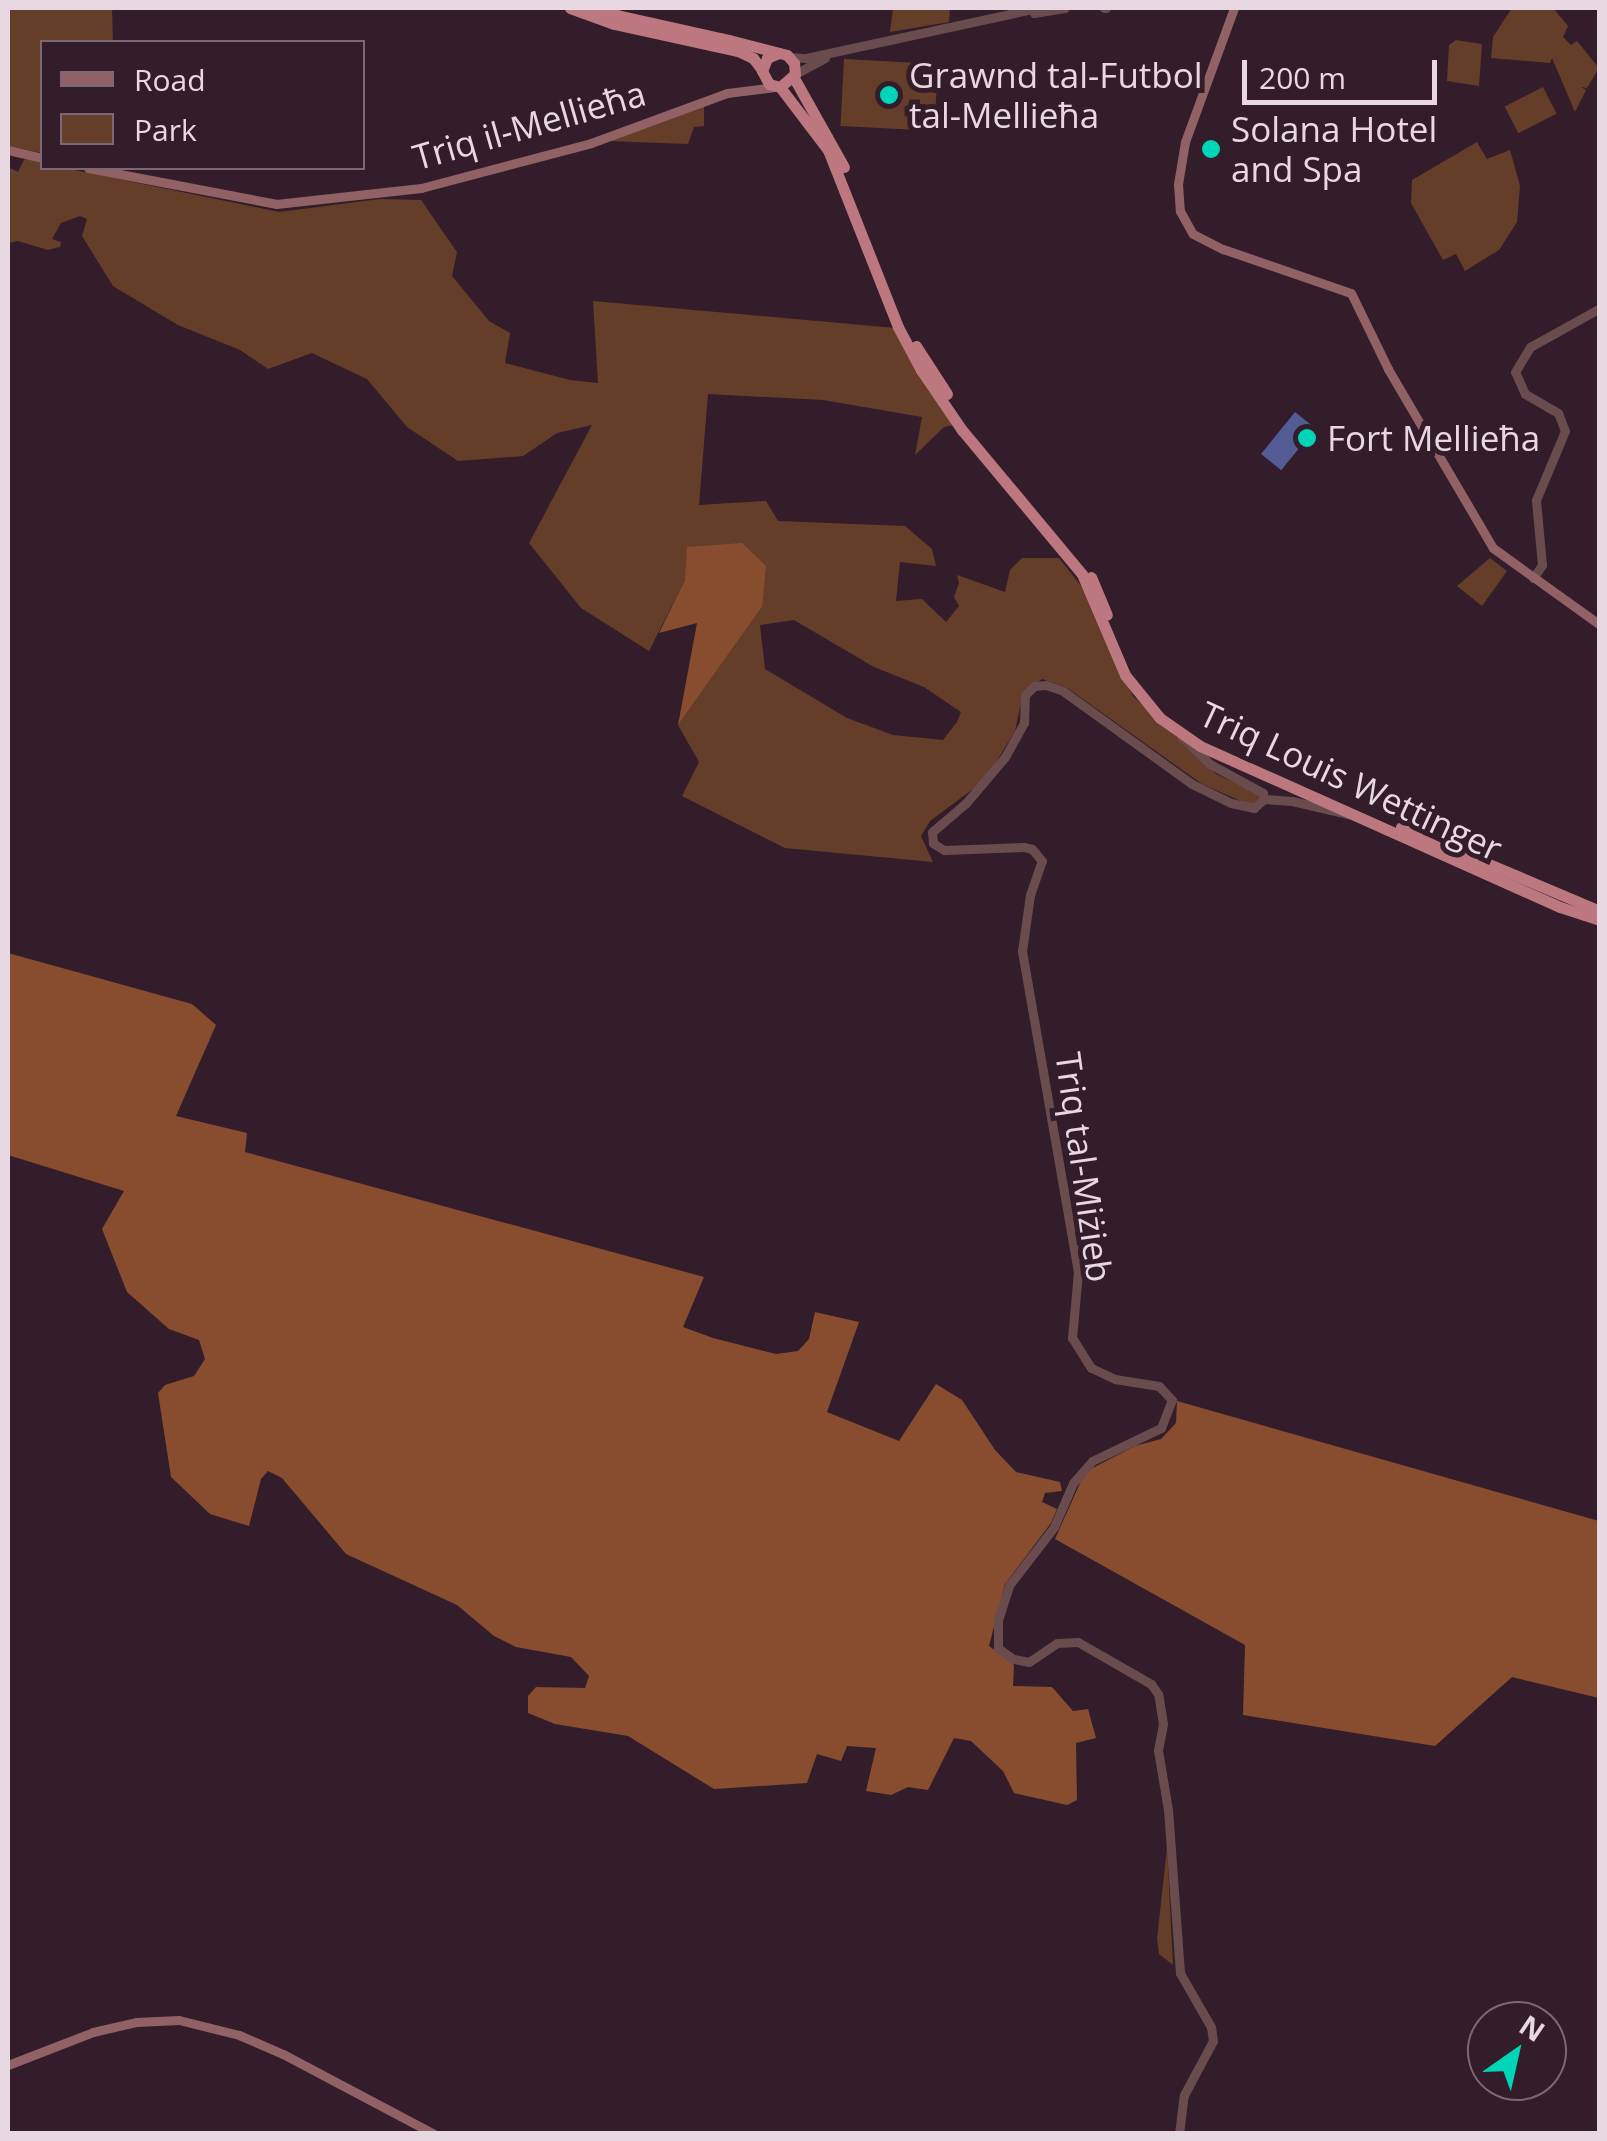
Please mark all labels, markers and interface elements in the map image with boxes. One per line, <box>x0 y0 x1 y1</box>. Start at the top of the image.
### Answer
legend <box>40 40 365 170</box>
scale bar <box>1247 40 1442 102</box>
place label: Grawnd tal-Futbol tal-Mellieħa <box>909 54 1203 136</box>
text: 200 m <box>1259 57 1346 98</box>
text: Road <box>134 59 206 100</box>
street label: Triq il-Mellieħa <box>408 72 650 178</box>
marker: Grawnd tal-Futbol tal-Mellieħa <box>878 84 900 106</box>
place label: Solana Hotel and Spa <box>1231 108 1437 190</box>
text: Park <box>134 109 197 150</box>
marker: Solana Hotel and Spa <box>1200 138 1222 160</box>
place label: Fort Mellieħa <box>1327 417 1540 459</box>
marker: Fort Mellieħa <box>1296 427 1318 449</box>
street label: Triq Louis Wettinger <box>1193 693 1509 869</box>
street label: Triq tal-Miżieb <box>1047 1049 1121 1285</box>
north arrow <box>1467 2001 1567 2101</box>
text: N <box>1513 2006 1553 2050</box>

